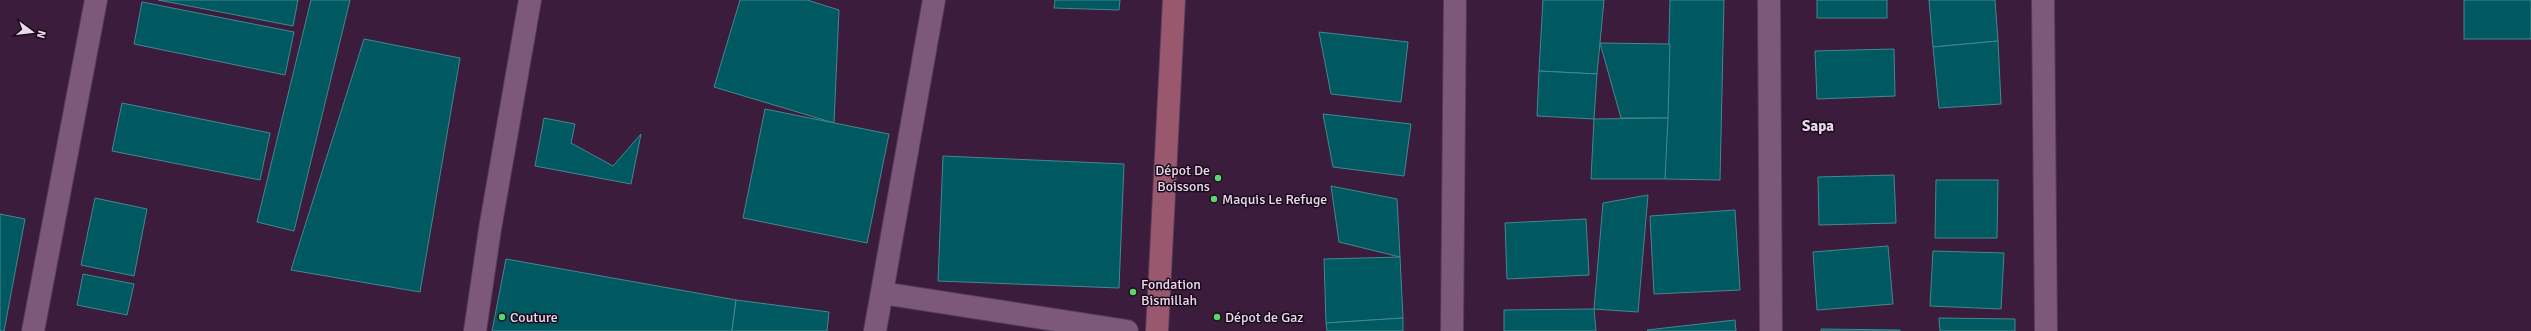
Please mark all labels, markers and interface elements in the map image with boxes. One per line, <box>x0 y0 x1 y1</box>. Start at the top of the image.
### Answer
north arrow <box>12 12 52 52</box>
text: N <box>34 29 48 40</box>
district label: Sapa <box>1802 117 1834 135</box>
place label: Dépot De Boissons <box>1155 162 1210 195</box>
marker: Dépot De Boissons <box>1213 173 1223 183</box>
place label: Maquis Le Refuge <box>1222 191 1327 208</box>
marker: Maquis Le Refuge <box>1209 194 1219 204</box>
place label: Fondation Bismillah <box>1141 276 1201 309</box>
marker: Fondation Bismillah <box>1128 287 1138 297</box>
place label: Couture <box>510 309 558 326</box>
place label: Dépot de Gaz <box>1225 309 1304 326</box>
marker: Couture <box>497 312 507 322</box>
marker: Dépot de Gaz <box>1212 312 1222 322</box>

